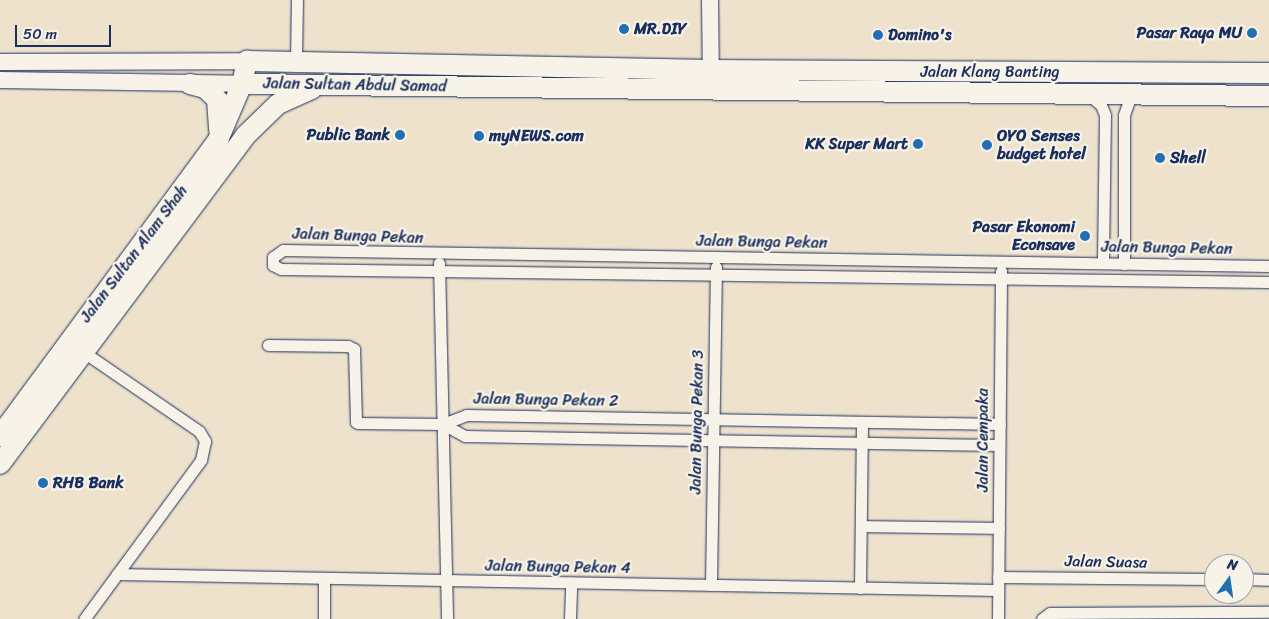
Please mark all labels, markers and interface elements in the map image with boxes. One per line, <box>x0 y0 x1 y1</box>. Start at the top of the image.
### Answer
scale bar <box>18 15 114 47</box>
place label: MR.DIY <box>634 19 686 39</box>
text: 50 m <box>23 21 57 47</box>
marker: MR.DIY <box>618 23 630 35</box>
place label: Pasar Raya MU <box>1136 23 1242 43</box>
place label: Domino's <box>888 25 952 45</box>
marker: Pasar Raya MU <box>1246 27 1258 39</box>
marker: Domino's <box>872 29 884 41</box>
street label: Jalan Klang Banting <box>920 62 1060 82</box>
street label: Jalan Sultan Abdul Samad <box>263 74 447 96</box>
place label: Public Bank <box>307 125 390 145</box>
place label: myNEWS.com <box>489 126 584 146</box>
place label: OYO Senses budget hotel <box>997 126 1087 164</box>
marker: Public Bank <box>394 129 406 141</box>
marker: myNEWS.com <box>473 130 485 142</box>
place label: KK Super Mart <box>804 134 908 154</box>
marker: KK Super Mart <box>912 138 924 150</box>
marker: OYO Senses budget hotel <box>981 139 993 151</box>
place label: Shell <box>1170 148 1206 168</box>
marker: Shell <box>1154 152 1166 164</box>
street label: Jalan Sultan Alam Shah <box>76 182 192 326</box>
place label: Pasar Ekonomi Econsave <box>972 217 1075 255</box>
street label: Jalan Bunga Pekan <box>292 224 424 248</box>
marker: Pasar Ekonomi Econsave <box>1079 230 1091 242</box>
street label: Jalan Bunga Pekan <box>696 231 828 253</box>
street label: Jalan Bunga Pekan <box>1101 237 1233 259</box>
street label: Jalan Bunga Pekan 3 <box>686 350 708 494</box>
street label: Jalan Cempaka <box>973 388 993 492</box>
street label: Jalan Bunga Pekan 2 <box>473 389 619 411</box>
place label: RHB Bank <box>53 473 124 493</box>
marker: RHB Bank <box>37 477 49 489</box>
street label: Jalan Suasa <box>1064 552 1148 572</box>
text: N <box>1225 552 1240 578</box>
north arrow <box>1204 554 1254 604</box>
street label: Jalan Bunga Pekan 4 <box>485 556 631 578</box>

